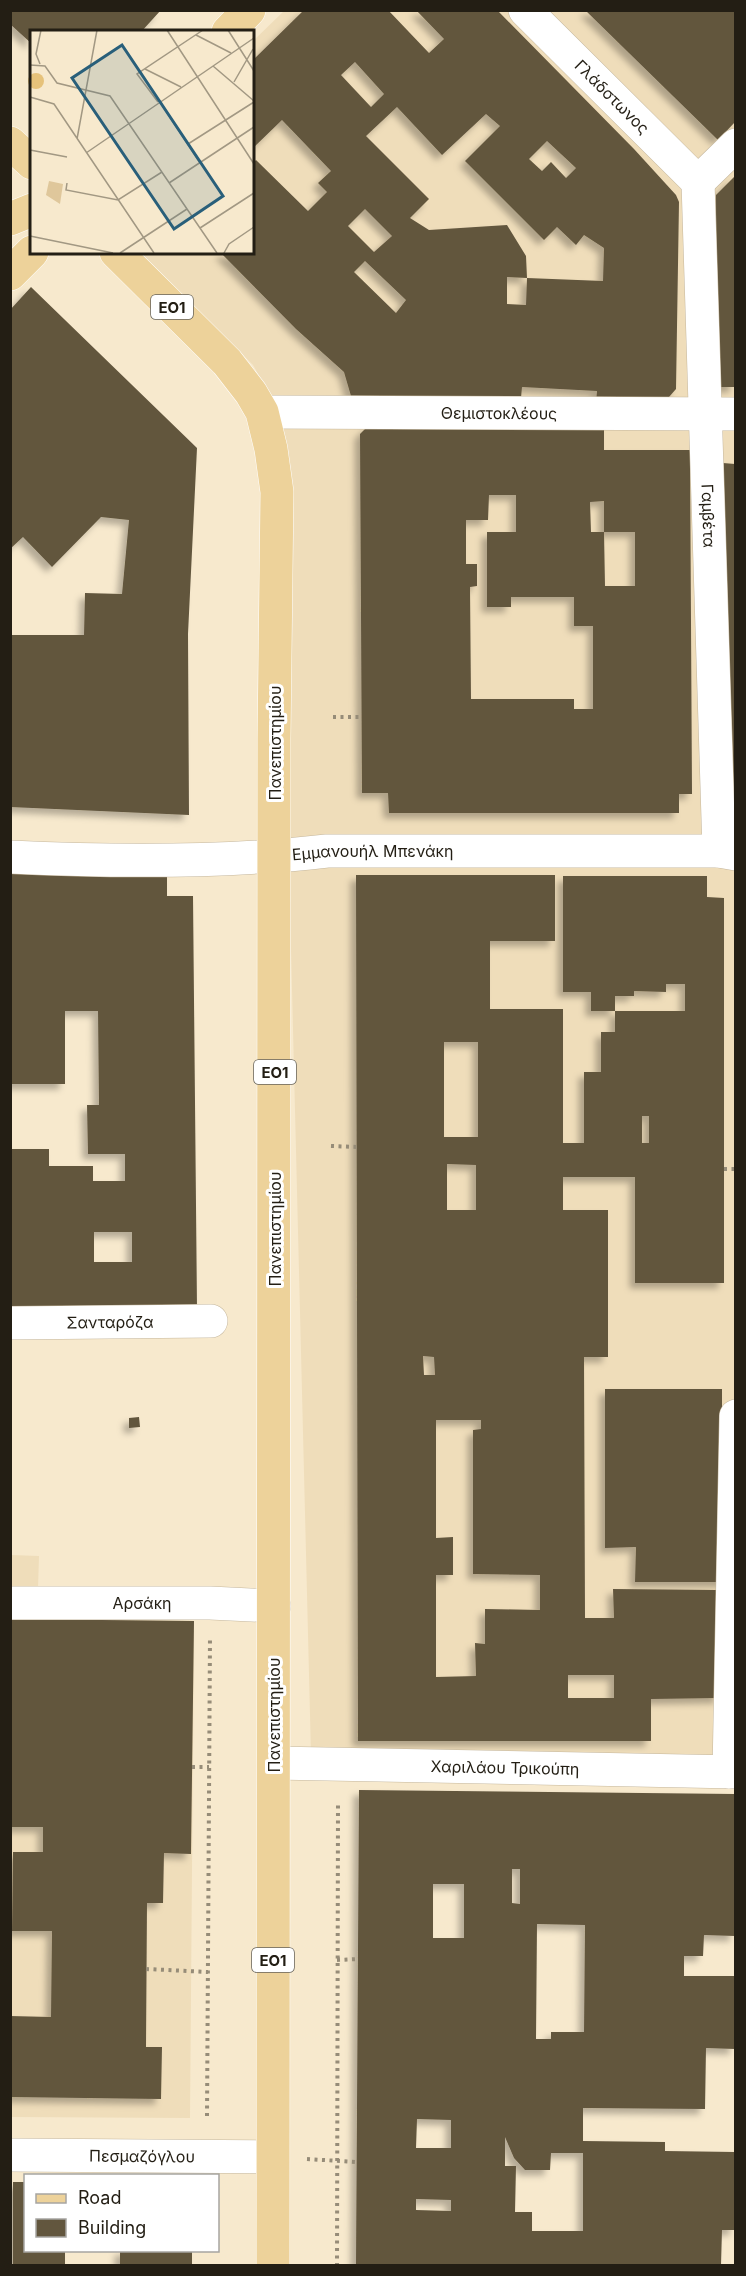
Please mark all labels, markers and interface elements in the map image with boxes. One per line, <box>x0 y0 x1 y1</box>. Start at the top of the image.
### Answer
inset map <box>30 30 254 254</box>
street label: Γλάδστωνος <box>571 55 654 138</box>
road number: ΕΟ1 <box>151 295 193 319</box>
street label: Θεμιστοκλέους <box>441 403 557 423</box>
street label: Γαμβέτα <box>697 484 719 548</box>
street label: Πανεπιστημίου <box>265 686 285 800</box>
street label: Εμμανουήλ Μπενάκη <box>291 841 453 865</box>
road number: ΕΟ1 <box>254 1060 296 1084</box>
street label: Πανεπιστημίου <box>265 1172 285 1286</box>
street label: Σανταρόζα <box>66 1312 154 1332</box>
street label: Αρσάκη <box>112 1593 172 1613</box>
street label: Πανεπιστημίου <box>264 1658 284 1772</box>
street label: Χαριλάου Τρικούπη <box>430 1756 580 1779</box>
road number: ΕΟ1 <box>252 1948 294 1972</box>
street label: Πεσμαζόγλου <box>89 2146 195 2166</box>
legend <box>24 2174 219 2252</box>
text: Road <box>78 2187 121 2208</box>
text: Building <box>78 2217 146 2238</box>

